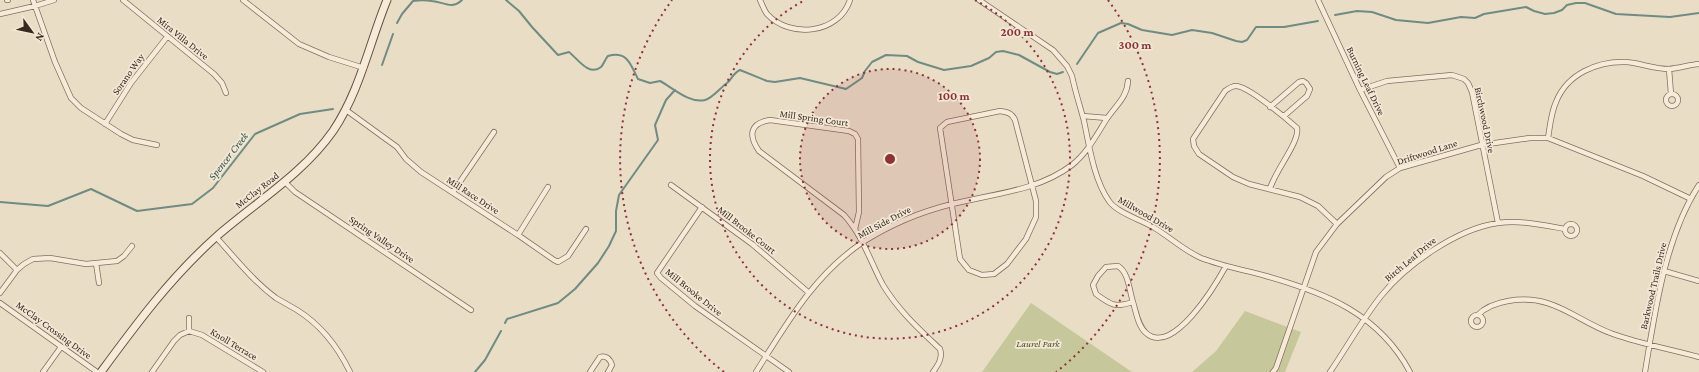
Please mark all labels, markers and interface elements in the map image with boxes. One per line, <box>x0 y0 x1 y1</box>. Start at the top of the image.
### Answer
north arrow <box>12 12 52 52</box>
street label: Mira Villa Drive <box>155 14 211 62</box>
text: 200 m <box>1000 25 1034 39</box>
text: N <box>33 31 47 44</box>
text: 300 m <box>1119 38 1152 52</box>
street label: Burning Leaf Drive <box>1345 45 1388 118</box>
street label: Sorano Way <box>110 51 146 97</box>
street label: Birchwood Drive <box>1473 86 1497 154</box>
text: 100 m <box>938 89 971 103</box>
street label: Mill Spring Court <box>779 108 850 128</box>
water label: Spencer Creek <box>206 129 252 183</box>
street label: Driftwood Lane <box>1395 137 1459 167</box>
centre of rings <box>883 152 897 166</box>
street label: McClay Road <box>233 169 282 210</box>
street label: Mill Race Drive <box>445 174 502 216</box>
street label: Millwood Drive <box>1116 194 1176 235</box>
street label: Mill Side Drive <box>856 203 913 241</box>
street label: Mill Brooke Court <box>716 204 779 257</box>
street label: Spring Valley Drive <box>347 213 417 265</box>
street label: Birch Leaf Drive <box>1382 234 1438 284</box>
street label: Barkwood Trails Drive <box>1638 241 1668 330</box>
street label: Mill Brooke Drive <box>664 266 725 319</box>
street label: McClay Crossing Drive <box>14 299 94 361</box>
street label: Knoll Terrace <box>209 326 260 363</box>
park label: Laurel Park <box>1016 338 1060 349</box>

